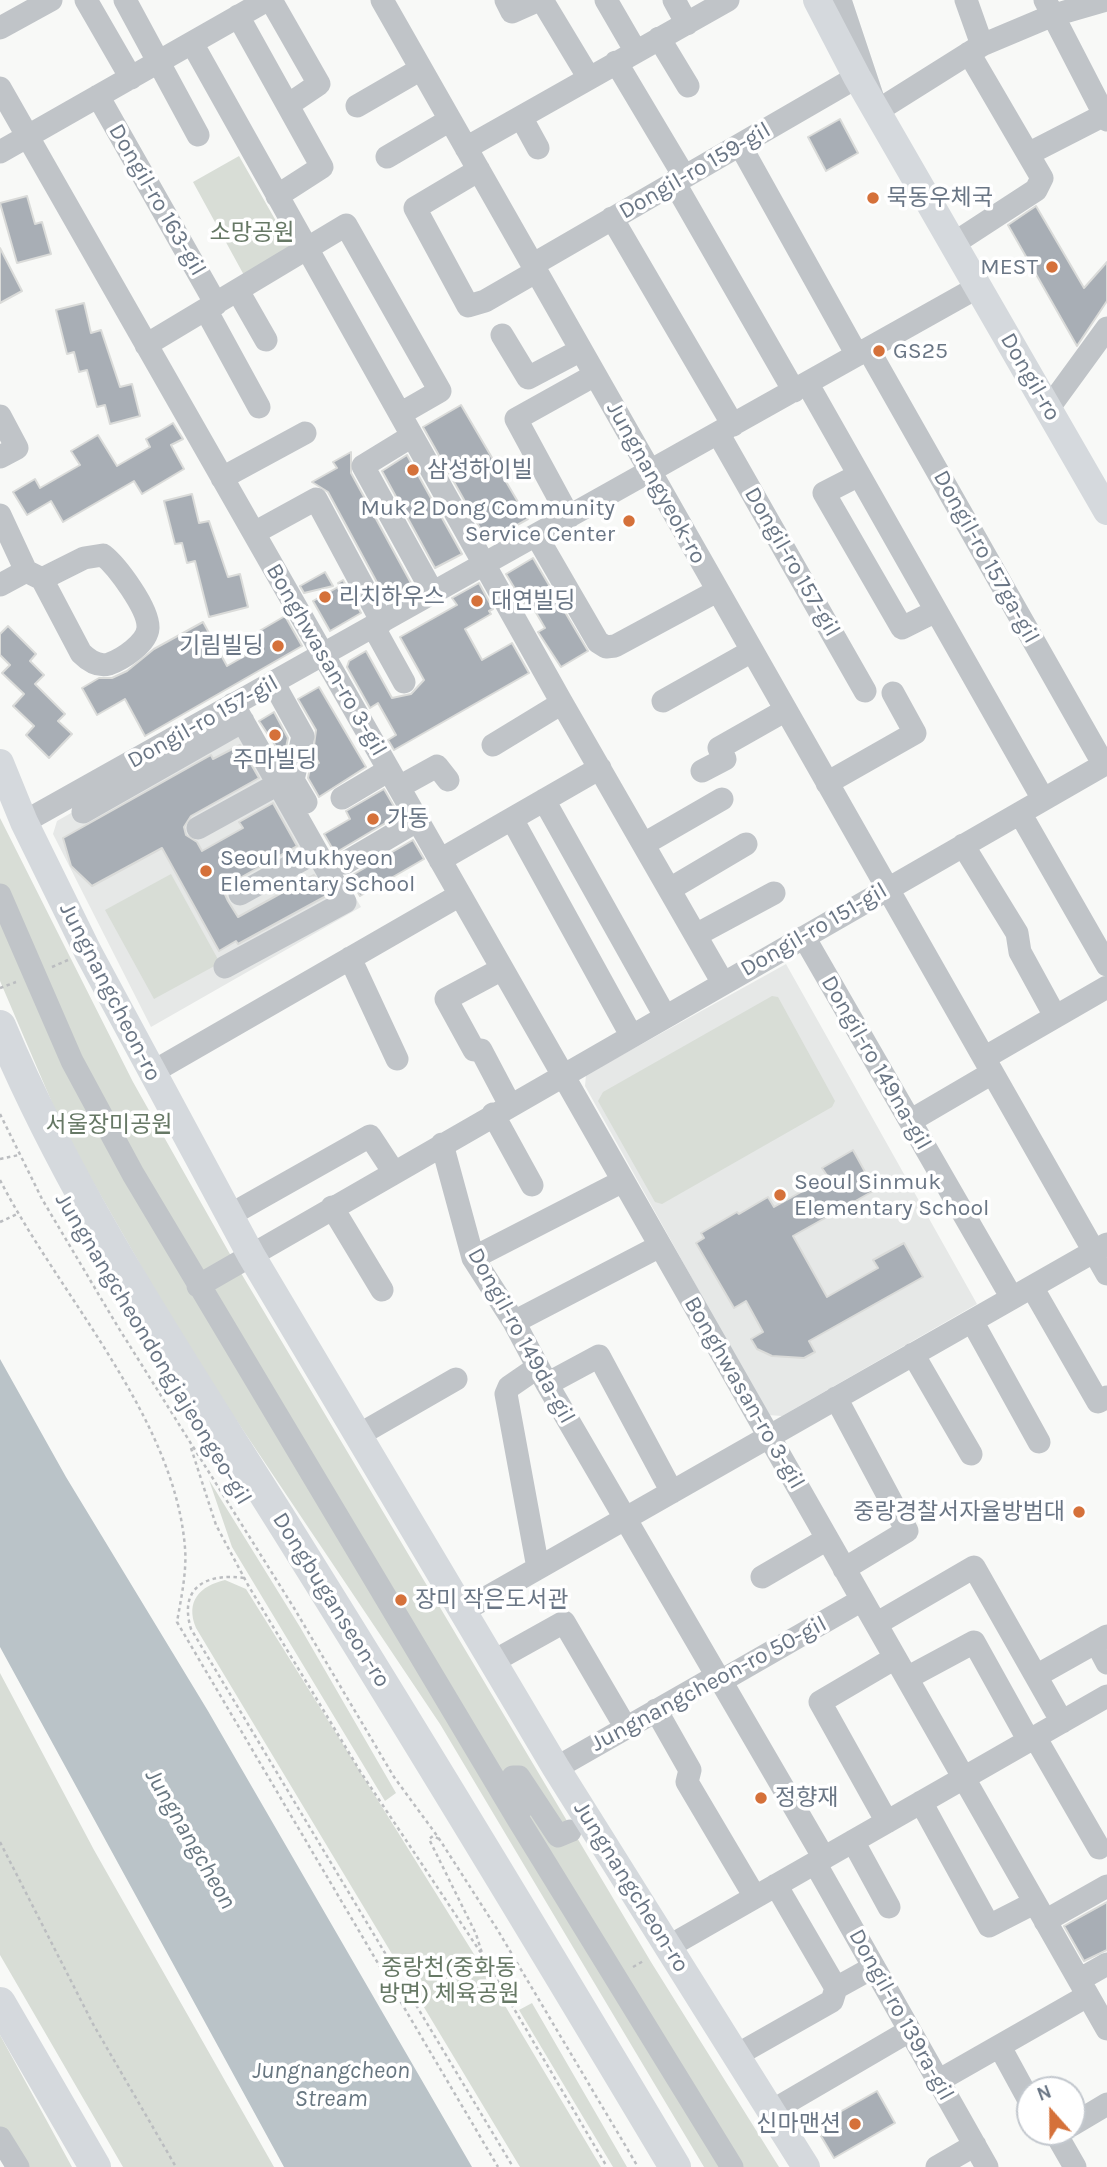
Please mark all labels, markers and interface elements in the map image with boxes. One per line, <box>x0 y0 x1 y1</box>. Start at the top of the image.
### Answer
street label: Dongil-ro 159-gil <box>614 116 776 226</box>
street label: Dongil-ro 163-gil <box>102 119 212 281</box>
place label: 묵동우체국 <box>887 184 993 212</box>
marker: 묵동우체국 <box>865 190 881 206</box>
park label: 소망공원 <box>210 219 294 247</box>
place label: MEST <box>980 253 1038 281</box>
marker: MEST <box>1044 259 1060 275</box>
street label: Dongil-ro <box>994 328 1066 426</box>
place label: GS25 <box>893 337 948 365</box>
marker: GS25 <box>871 343 887 359</box>
street label: Jungnangyeok-ro <box>600 397 712 569</box>
place label: 삼성하이빌 <box>427 456 533 484</box>
marker: 삼성하이빌 <box>405 462 421 478</box>
street label: Dongil-ro 157ga-gil <box>927 466 1045 648</box>
street label: Dongil-ro 157-gil <box>738 482 846 642</box>
place label: Muk 2 Dong Community Service Center <box>361 494 615 548</box>
marker: Muk 2 Dong Community Service Center <box>621 513 637 529</box>
street label: Bonghwasan-ro 3-gil <box>260 559 392 761</box>
place label: 리치하우스 <box>339 583 445 611</box>
place label: 대연빌딩 <box>491 587 576 615</box>
marker: 리치하우스 <box>317 589 333 605</box>
marker: 대연빌딩 <box>469 593 485 609</box>
place label: 기림빌딩 <box>179 632 264 660</box>
marker: 기림빌딩 <box>270 638 286 654</box>
street label: Dongil-ro 157-gil <box>123 669 283 775</box>
marker: 주마빌딩 <box>267 727 283 743</box>
place label: 주마빌딩 <box>233 746 317 774</box>
place label: 가동 <box>387 805 429 833</box>
marker: 가동 <box>365 811 381 827</box>
place label: Seoul Mukhyeon Elementary School <box>220 844 415 898</box>
marker: Seoul Mukhyeon Elementary School <box>198 863 214 879</box>
street label: Dongil-ro 151-gil <box>736 877 892 983</box>
street label: Jungnangcheon-ro <box>53 898 167 1086</box>
street label: Dongil-ro 149na-gil <box>815 971 937 1155</box>
park label: 서울장미공원 <box>46 1111 172 1139</box>
place label: Seoul Sinmuk Elementary School <box>794 1168 989 1222</box>
marker: Seoul Sinmuk Elementary School <box>772 1187 788 1203</box>
street label: Jungnangcheondongjajeongeo-gil <box>49 1188 257 1510</box>
street label: Dongil-ro 149da-gil <box>461 1243 581 1429</box>
street label: Bonghwasan-ro 3-gil <box>678 1292 810 1494</box>
place label: 중랑경찰서자율방범대 <box>853 1498 1065 1526</box>
marker: 중랑경찰서자율방범대 <box>1071 1504 1087 1520</box>
street label: Dongbuganseon-ro <box>266 1507 396 1693</box>
place label: 장미 작은도서관 <box>415 1586 569 1614</box>
marker: 장미 작은도서관 <box>393 1592 409 1608</box>
street label: Jungnangcheon-ro 50-gil <box>587 1610 831 1758</box>
water label: Jungnangcheon <box>138 1764 242 1914</box>
place label: 정향재 <box>775 1784 838 1812</box>
marker: 정향재 <box>753 1790 769 1806</box>
street label: Jungnangcheon-ro <box>567 1796 695 1978</box>
street label: Dongil-ro 139ra-gil <box>842 1924 960 2106</box>
park label: 중랑천(중화동 방면) 체육공원 <box>379 1954 519 2008</box>
water label: Jungnangcheon Stream <box>252 2057 410 2113</box>
north arrow <box>1016 2076 1086 2146</box>
text: N <box>1034 2081 1054 2106</box>
place label: 신마맨션 <box>756 2110 841 2138</box>
marker: 신마맨션 <box>847 2116 863 2132</box>

